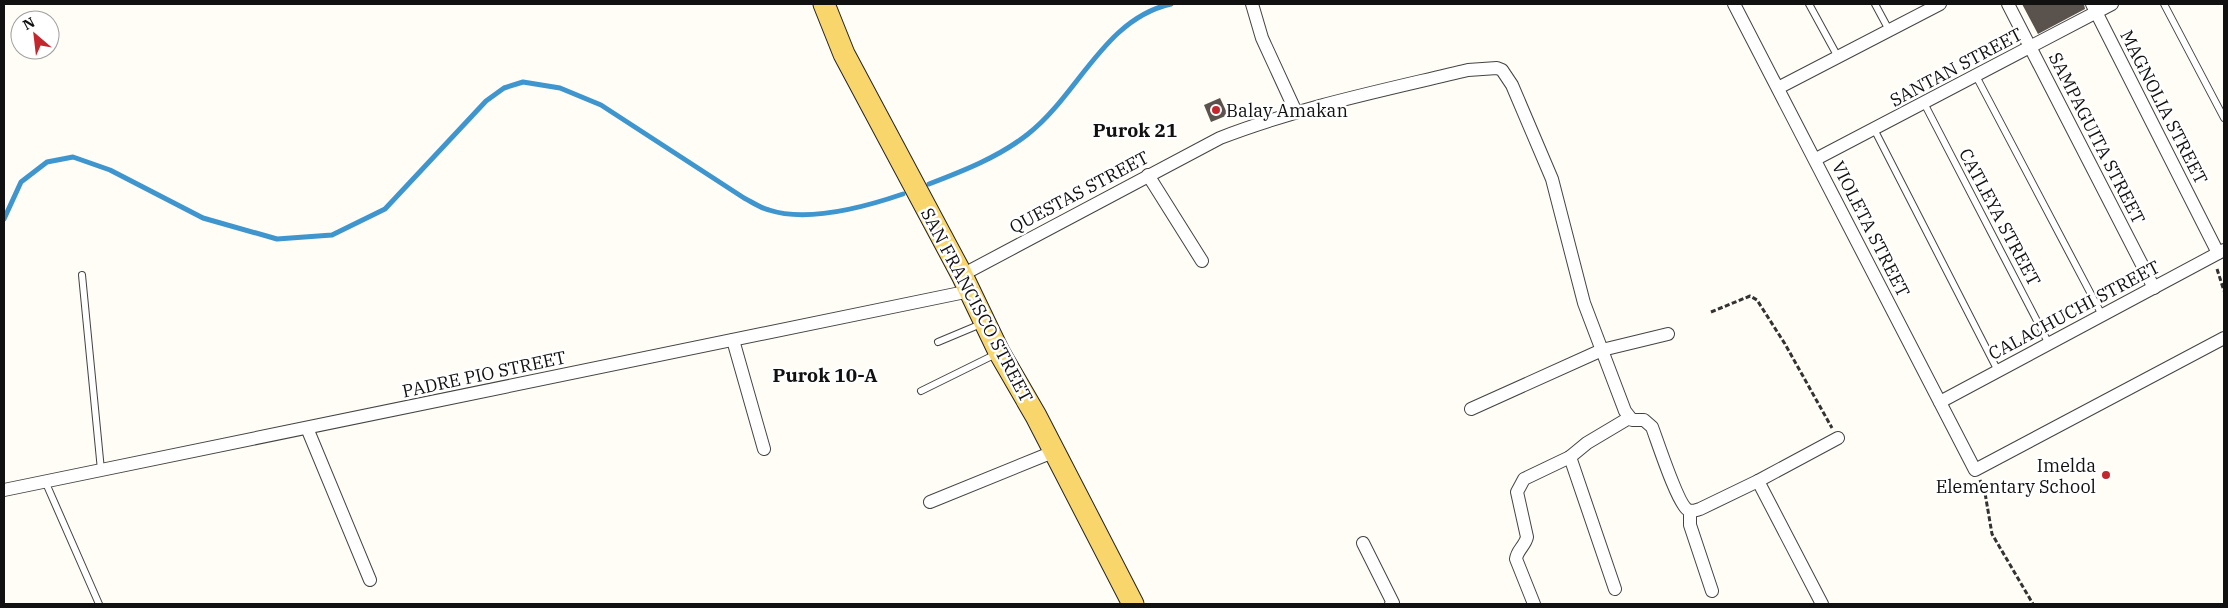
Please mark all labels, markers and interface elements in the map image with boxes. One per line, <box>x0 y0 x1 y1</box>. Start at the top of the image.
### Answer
north arrow <box>10 10 60 60</box>
text: N <box>20 13 38 34</box>
street label: SANTAN STREET <box>1886 22 2027 112</box>
street label: MAGNOLIA STREET <box>2115 26 2213 188</box>
street label: SAMPAGUITA STREET <box>2044 48 2150 228</box>
place label: Balay Amakan <box>1226 99 1348 122</box>
marker: Balay Amakan <box>1210 104 1222 116</box>
district label: Purok 21 <box>1093 118 1177 142</box>
street label: CATLEYA STREET <box>1954 144 2046 290</box>
street label: QUESTAS STREET <box>1005 145 1153 239</box>
street label: VIOLETA STREET <box>1827 157 1915 301</box>
street label: SAN FRANCISCO STREET <box>916 204 1038 406</box>
street label: CALACHUCHI STREET <box>1984 255 2164 365</box>
street label: PADRE PIO STREET <box>400 345 568 403</box>
district label: Purok 10-A <box>772 363 878 387</box>
place label: Imelda Elementary School <box>1936 454 2096 498</box>
marker: Imelda Elementary School <box>2100 469 2112 481</box>

